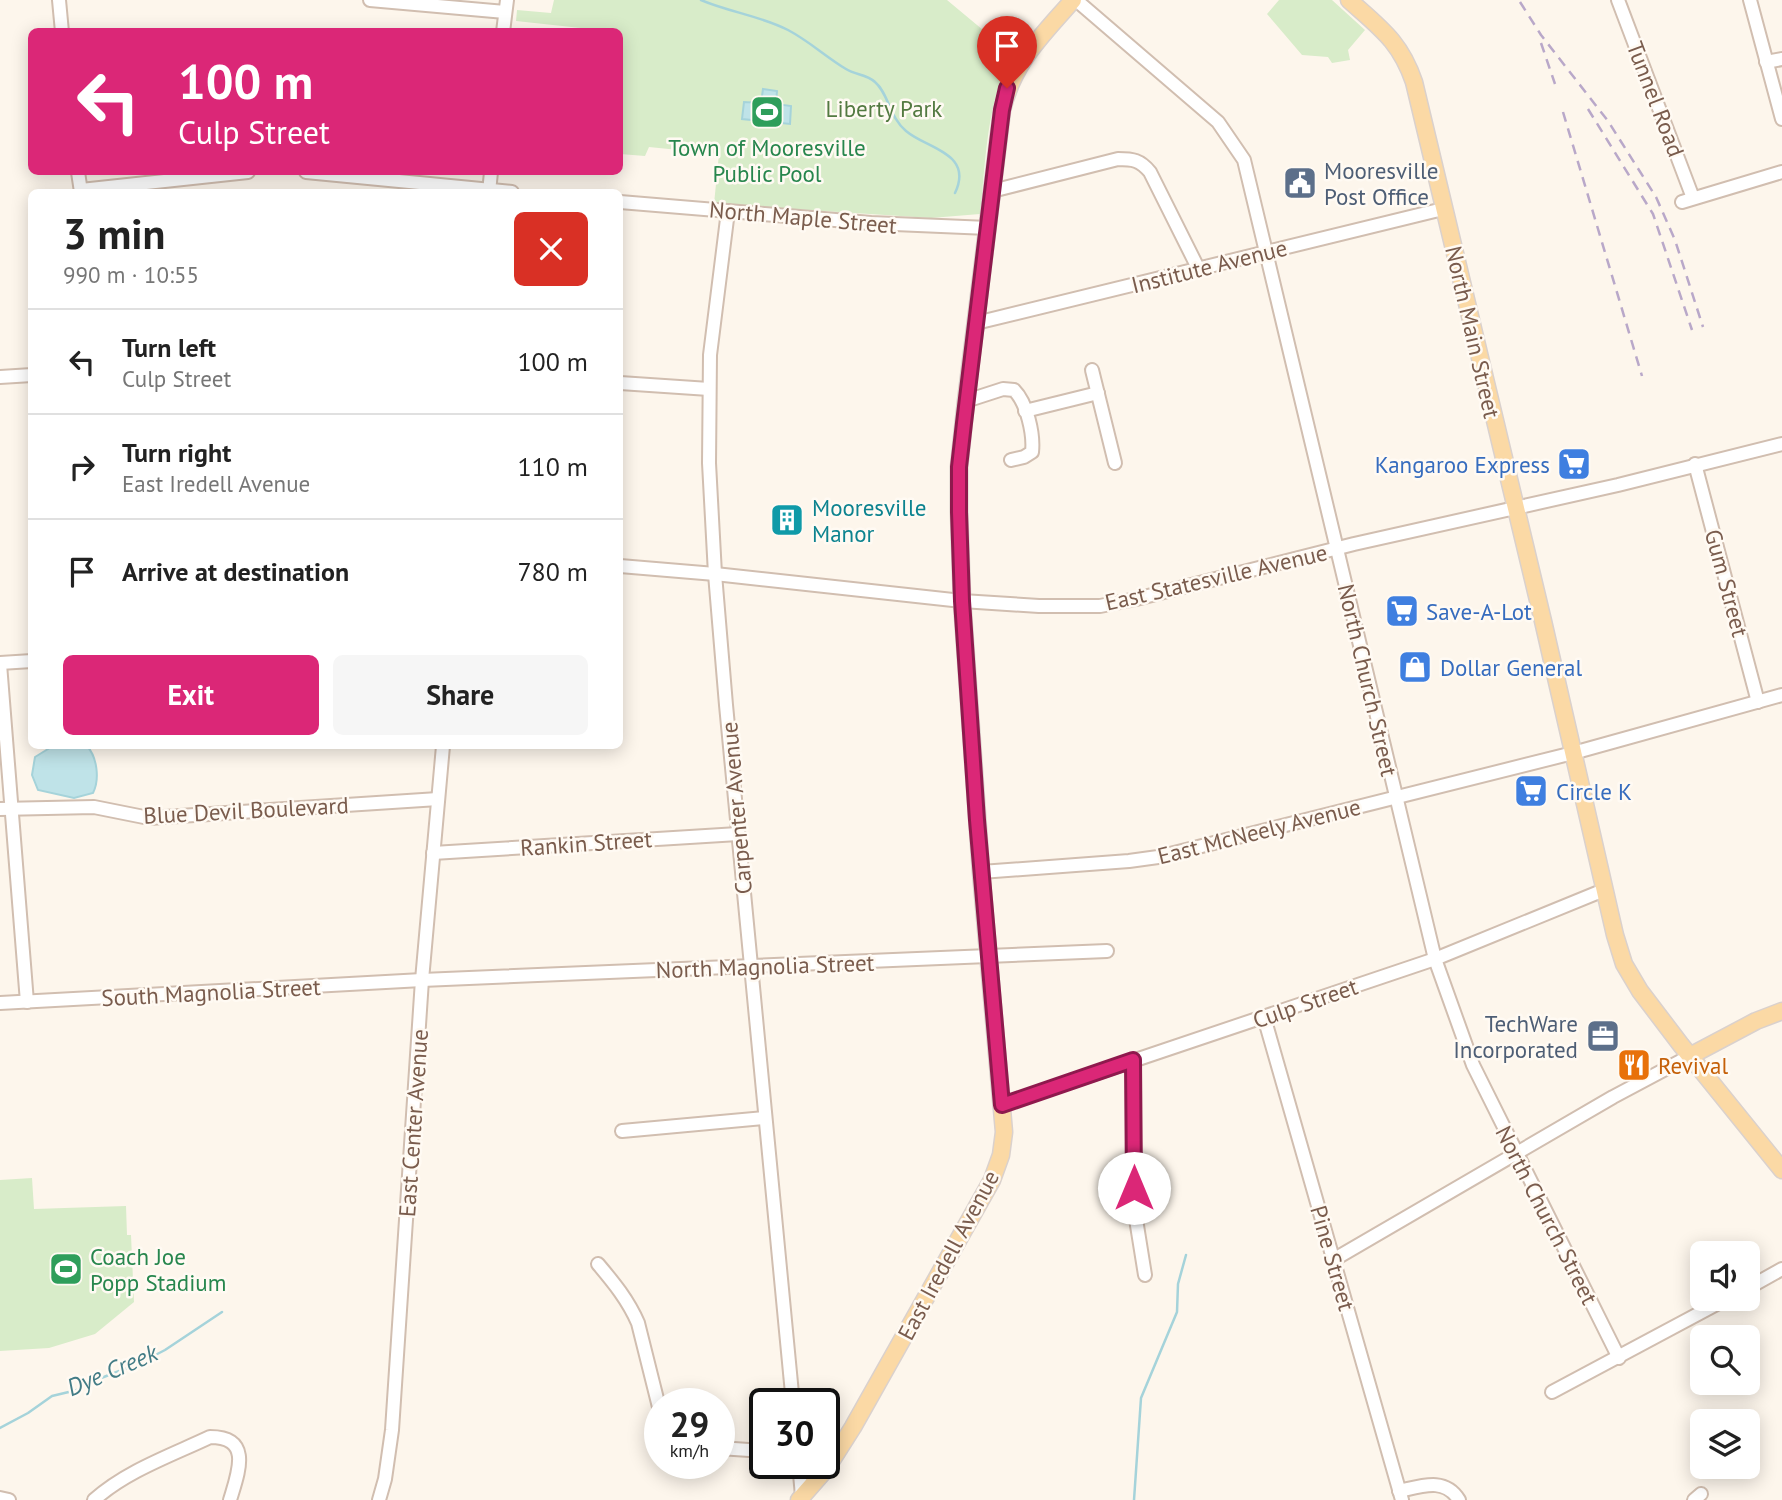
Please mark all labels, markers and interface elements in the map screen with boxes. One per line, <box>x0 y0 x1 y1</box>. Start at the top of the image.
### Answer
pin <box>977 16 1037 88</box>
icon: arrive <box>988 27 1026 65</box>
street label: Tunnel Road <box>1621 37 1691 161</box>
text: 100 m <box>178 49 313 113</box>
icon: left <box>63 56 154 147</box>
sports icon: Town of Mooresville Public Pool <box>748 93 786 131</box>
park label: Liberty Park <box>826 94 942 123</box>
text: Culp Street <box>178 111 330 153</box>
place label: Town of Mooresville Public Pool <box>668 133 866 188</box>
place label: Mooresville Post Office <box>1324 156 1438 211</box>
public building icon: Mooresville Post Office <box>1281 164 1319 202</box>
street label: North Maple Street <box>708 194 898 240</box>
text: 3 min <box>63 206 165 261</box>
button: close <box>514 212 588 286</box>
street label: Institute Avenue <box>1128 233 1290 299</box>
street label: North Main Street <box>1439 243 1507 421</box>
text: 990 m · 10:55 <box>63 260 199 289</box>
text: Turn left <box>122 331 216 364</box>
icon: left <box>63 343 101 381</box>
text: 100 m <box>517 345 588 378</box>
text: Culp Street <box>122 364 231 393</box>
text: Turn right <box>122 436 231 469</box>
supermarket icon: Kangaroo Express <box>1555 445 1593 483</box>
icon: right <box>63 448 101 486</box>
text: 110 m <box>517 450 588 483</box>
place label: Kangaroo Express <box>1375 450 1550 479</box>
text: East Iredell Avenue <box>122 469 310 498</box>
place label: Mooresville Manor <box>812 493 926 548</box>
building icon: Mooresville Manor <box>768 501 806 539</box>
street label: Gum Street <box>1699 526 1755 640</box>
street label: East Statesville Avenue <box>1102 537 1330 617</box>
icon: arrive <box>63 553 101 591</box>
text: Arrive at destination <box>122 555 349 588</box>
text: 780 m <box>517 555 588 588</box>
street label: North Church Street <box>1332 581 1404 779</box>
supermarket icon: Save-A-Lot <box>1383 592 1421 630</box>
place label: Save-A-Lot <box>1426 597 1532 626</box>
shop icon: Dollar General <box>1396 648 1434 686</box>
place label: Dollar General <box>1440 653 1582 682</box>
button: Exit <box>63 655 319 735</box>
button: Share <box>333 655 588 735</box>
street label: Carpenter Avenue <box>714 721 758 895</box>
supermarket icon: Circle K <box>1512 772 1550 810</box>
place label: Circle K <box>1556 777 1632 806</box>
street label: Blue Devil Boulevard <box>143 790 349 830</box>
street label: East McNeely Avenue <box>1154 792 1364 870</box>
street label: Rankin Street <box>519 824 653 862</box>
street label: North Magnolia Street <box>655 948 875 984</box>
street label: Culp Street <box>1249 971 1362 1034</box>
street label: South Magnolia Street <box>101 972 322 1012</box>
place label: TechWare Incorporated <box>1453 1009 1578 1064</box>
office icon: TechWare Incorporated <box>1584 1017 1622 1055</box>
street label: East Center Avenue <box>392 1028 434 1218</box>
restaurant icon: Revival <box>1615 1046 1653 1084</box>
place label: Revival <box>1658 1051 1729 1080</box>
street label: North Church Street <box>1489 1121 1605 1309</box>
position arrow <box>1097 1151 1171 1225</box>
street label: East Iredell Avenue <box>891 1165 1005 1345</box>
street label: Pine Street <box>1304 1202 1362 1314</box>
map controls <box>1690 1241 1760 1479</box>
button: sound <box>1690 1241 1760 1311</box>
place label: Coach Joe Popp Stadium <box>90 1242 226 1297</box>
sports icon: Coach Joe Popp Stadium <box>47 1250 85 1288</box>
button: search <box>1690 1325 1760 1395</box>
water label: Dye Creek <box>62 1337 163 1403</box>
speed limit sign: 30 <box>749 1388 840 1479</box>
text: 29 <box>670 1401 709 1447</box>
button: layers <box>1690 1409 1760 1479</box>
text: km/h <box>670 1439 709 1462</box>

